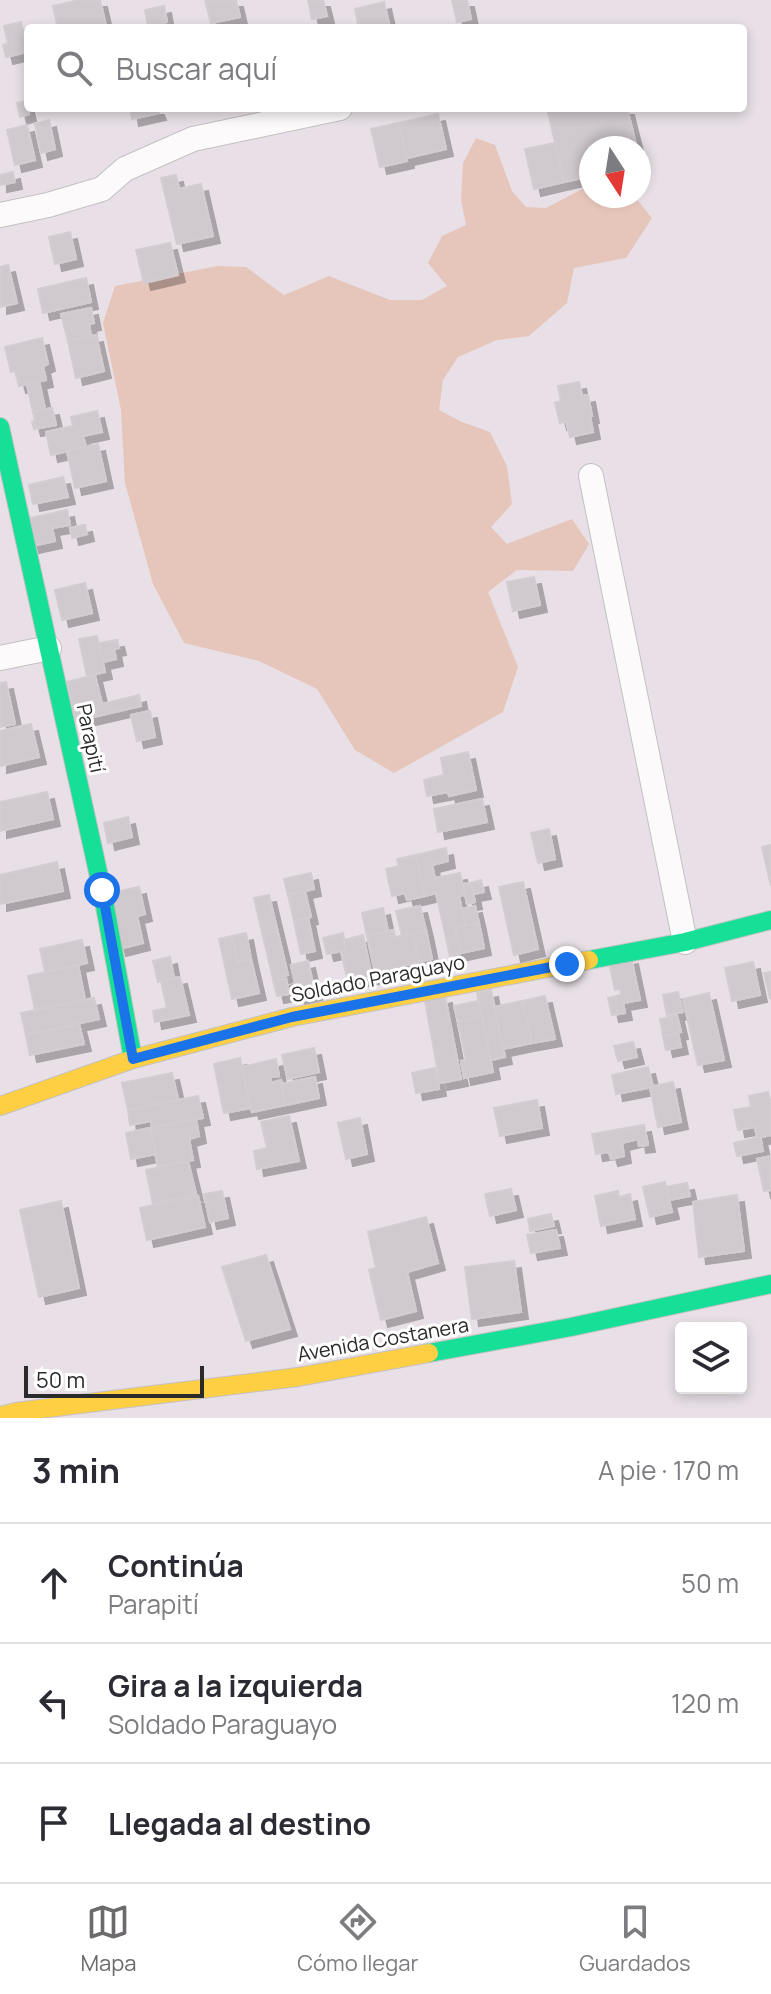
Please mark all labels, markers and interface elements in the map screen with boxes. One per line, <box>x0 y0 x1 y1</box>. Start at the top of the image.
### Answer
search box <box>24 24 747 112</box>
icon: search <box>52 46 96 90</box>
text: Buscar aquí <box>116 48 277 89</box>
north arrow <box>579 136 651 208</box>
street label: Parapití <box>71 701 112 775</box>
route start <box>84 872 120 908</box>
route end <box>549 946 585 982</box>
street label: Soldado Paraguayo <box>289 948 467 1008</box>
street label: Avenida Costanera <box>295 1311 471 1367</box>
map controls <box>675 1322 747 1394</box>
button: layers <box>675 1322 747 1394</box>
scale bar <box>24 1362 204 1398</box>
text: 50 m <box>36 1365 85 1395</box>
text: 3 min <box>32 1447 120 1493</box>
text: A pie · 170 m <box>598 1452 739 1488</box>
text: Continúa <box>108 1545 244 1586</box>
icon: ahead <box>32 1561 76 1605</box>
text: 50 m <box>681 1565 739 1601</box>
text: Parapití <box>108 1586 199 1622</box>
text: Gira a la izquierda <box>108 1665 363 1706</box>
icon: left <box>32 1681 76 1725</box>
text: 120 m <box>671 1685 739 1721</box>
text: Soldado Paraguayo <box>108 1706 337 1742</box>
icon: arrive <box>32 1801 76 1845</box>
text: Llegada al destino <box>108 1803 371 1844</box>
tab: Mapa <box>80 1900 136 1978</box>
tab: Cómo llegar <box>297 1900 418 1978</box>
tab: Guardados <box>579 1900 691 1978</box>

